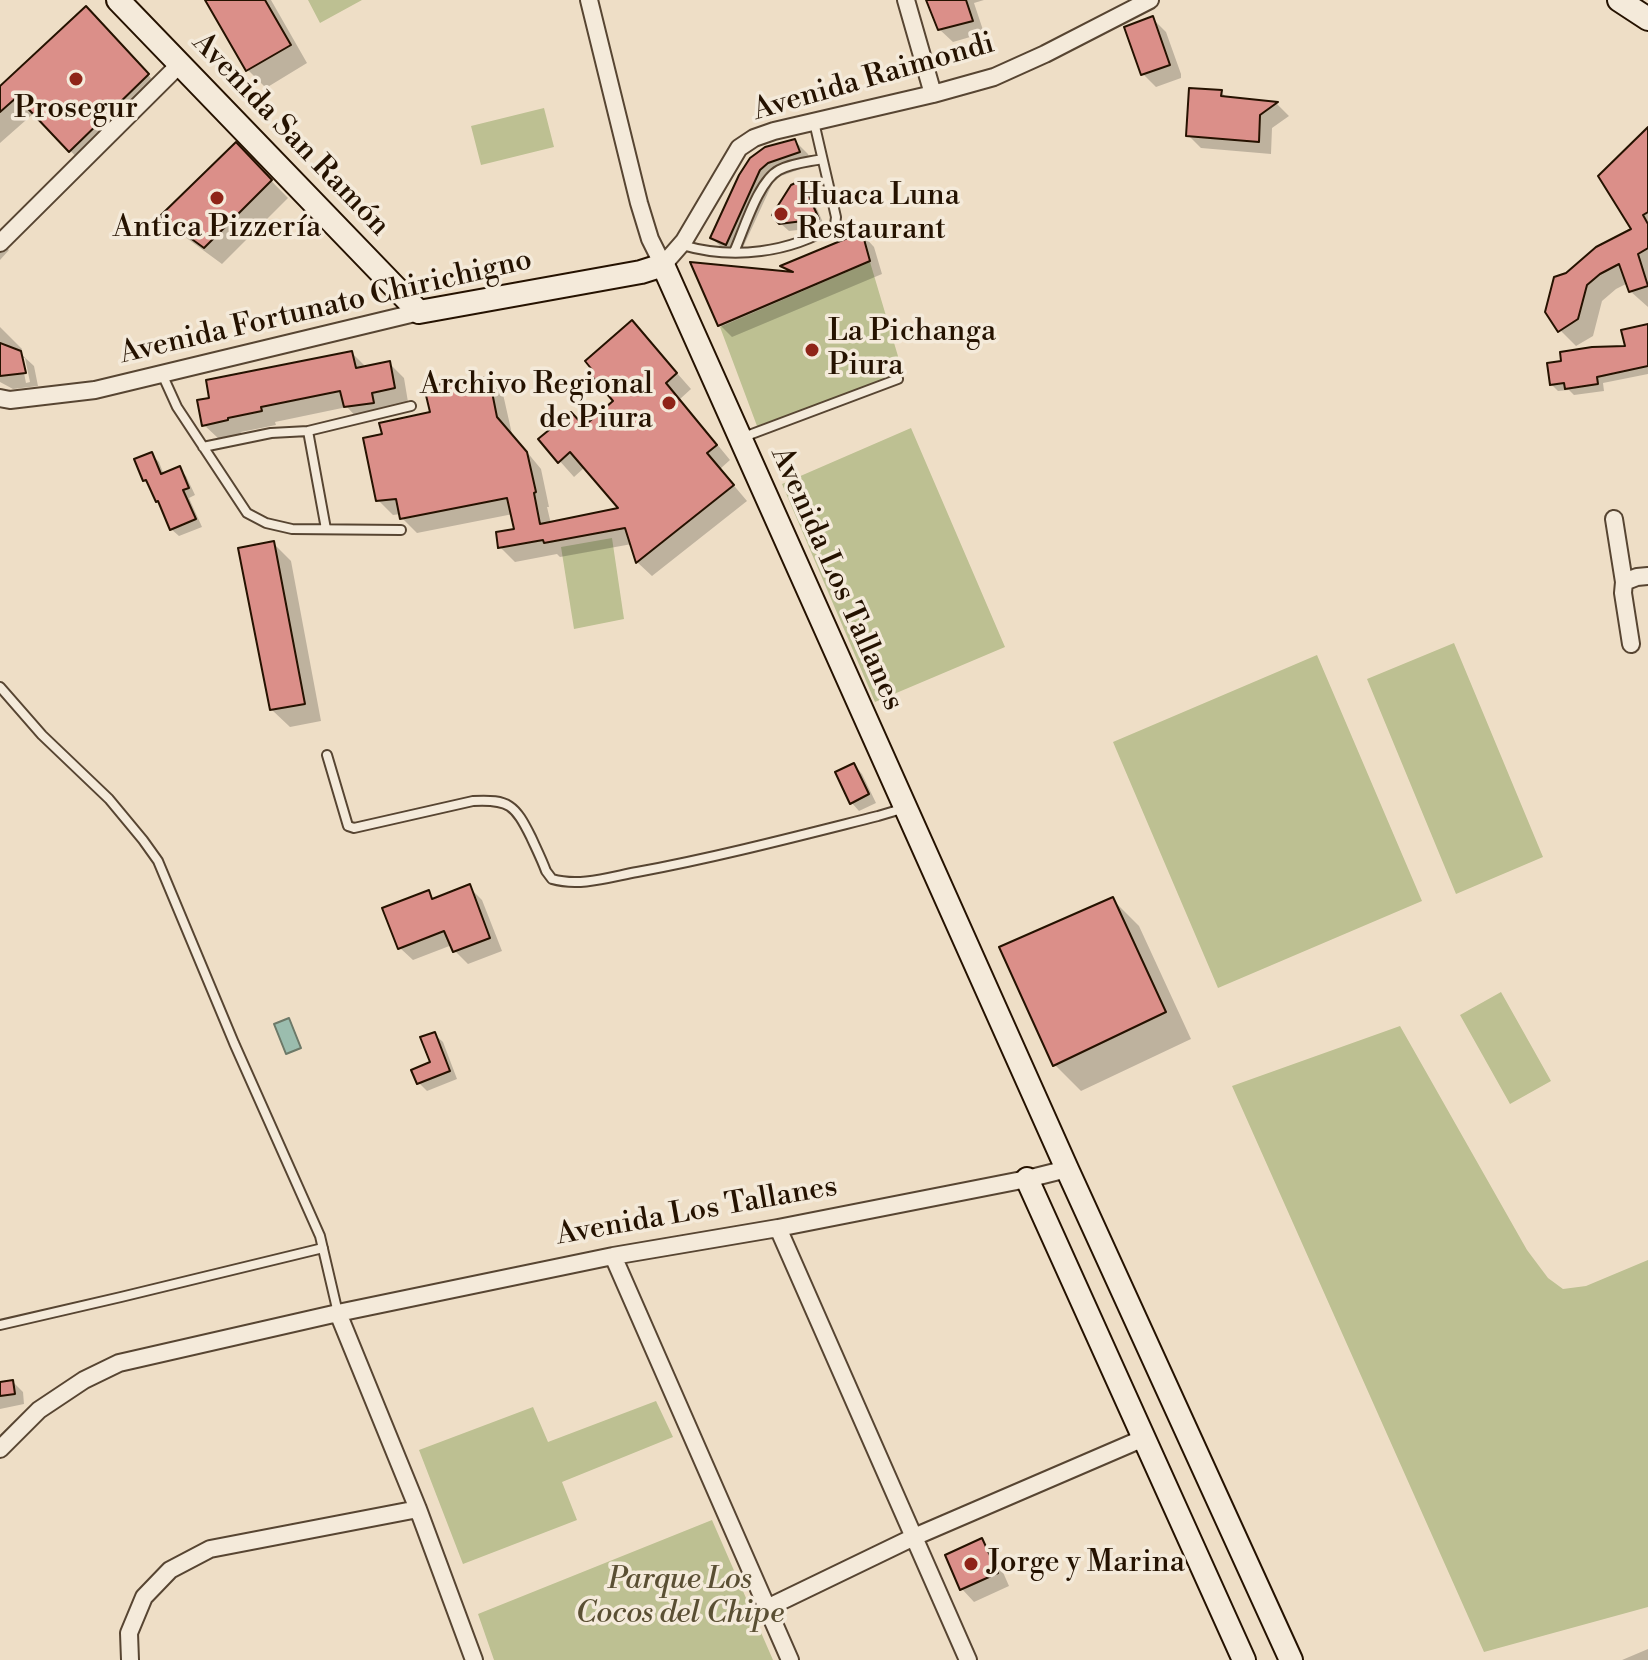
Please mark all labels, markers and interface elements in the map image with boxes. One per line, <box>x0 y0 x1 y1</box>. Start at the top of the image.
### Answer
street label: Avenida San Ramón <box>184 26 396 244</box>
street label: Avenida Raimondi <box>749 26 999 130</box>
marker: Prosegur <box>67 70 85 88</box>
place label: Prosegur <box>14 92 138 128</box>
place label: Huaca Luna Restaurant <box>797 179 960 250</box>
marker: Antica Pizzería <box>208 189 226 207</box>
marker: Huaca Luna Restaurant <box>772 205 790 223</box>
place label: Antica Pizzería <box>113 211 321 247</box>
street label: Avenida Fortunato Chirichigno <box>116 243 536 373</box>
place label: La Pichanga Piura <box>828 315 996 386</box>
marker: La Pichanga Piura <box>803 341 821 359</box>
place label: Archivo Regional de Piura <box>420 368 653 438</box>
marker: Archivo Regional de Piura <box>660 394 678 412</box>
street label: Avenida Los Tallanes <box>762 442 910 716</box>
street label: Avenida Los Tallanes <box>554 1170 840 1254</box>
place label: Jorge y Marina <box>987 1546 1185 1582</box>
marker: Jorge y Marina <box>962 1555 980 1573</box>
park label: Parque Los Cocos del Chipe <box>576 1563 784 1634</box>

